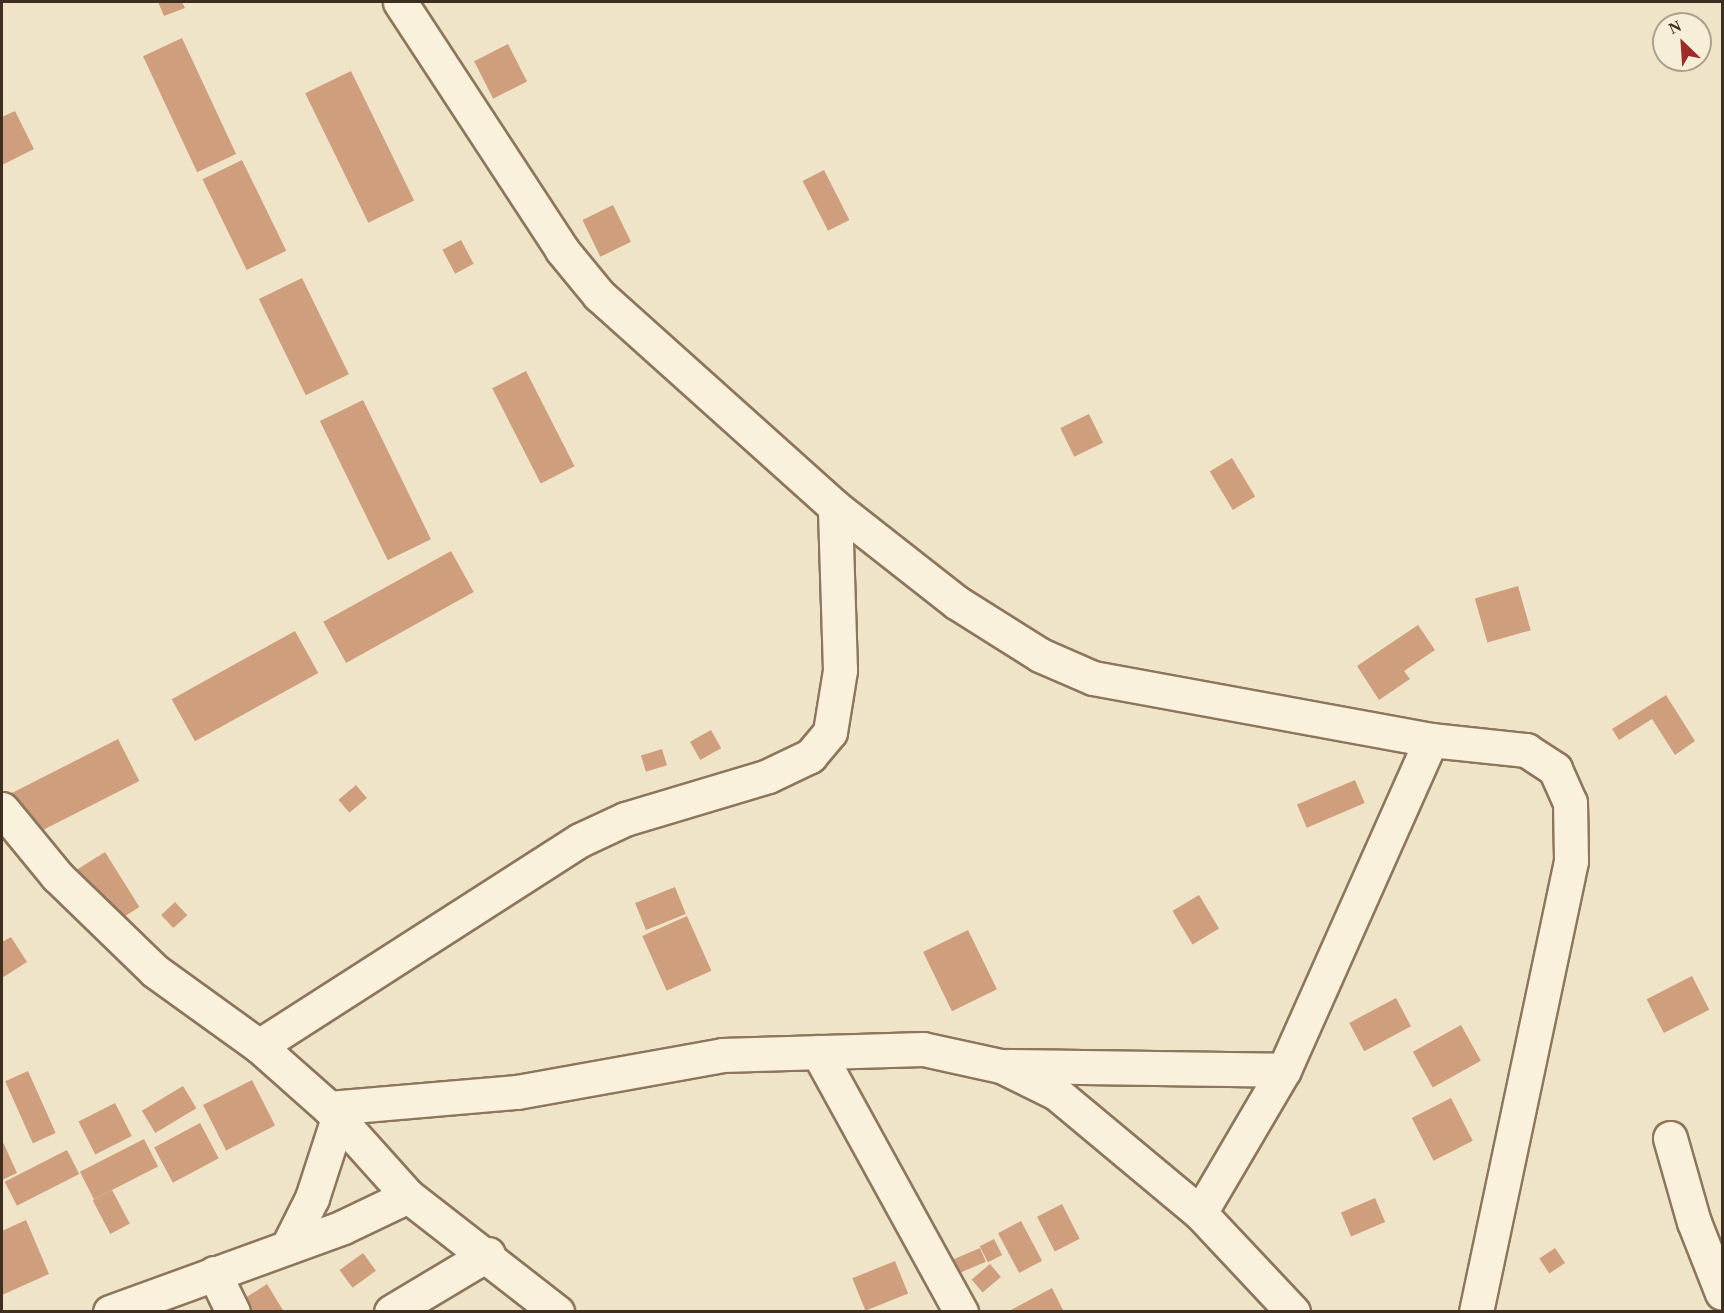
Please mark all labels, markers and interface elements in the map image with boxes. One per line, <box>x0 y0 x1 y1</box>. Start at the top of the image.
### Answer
north arrow <box>1652 12 1712 72</box>
text: N <box>1666 17 1684 37</box>

